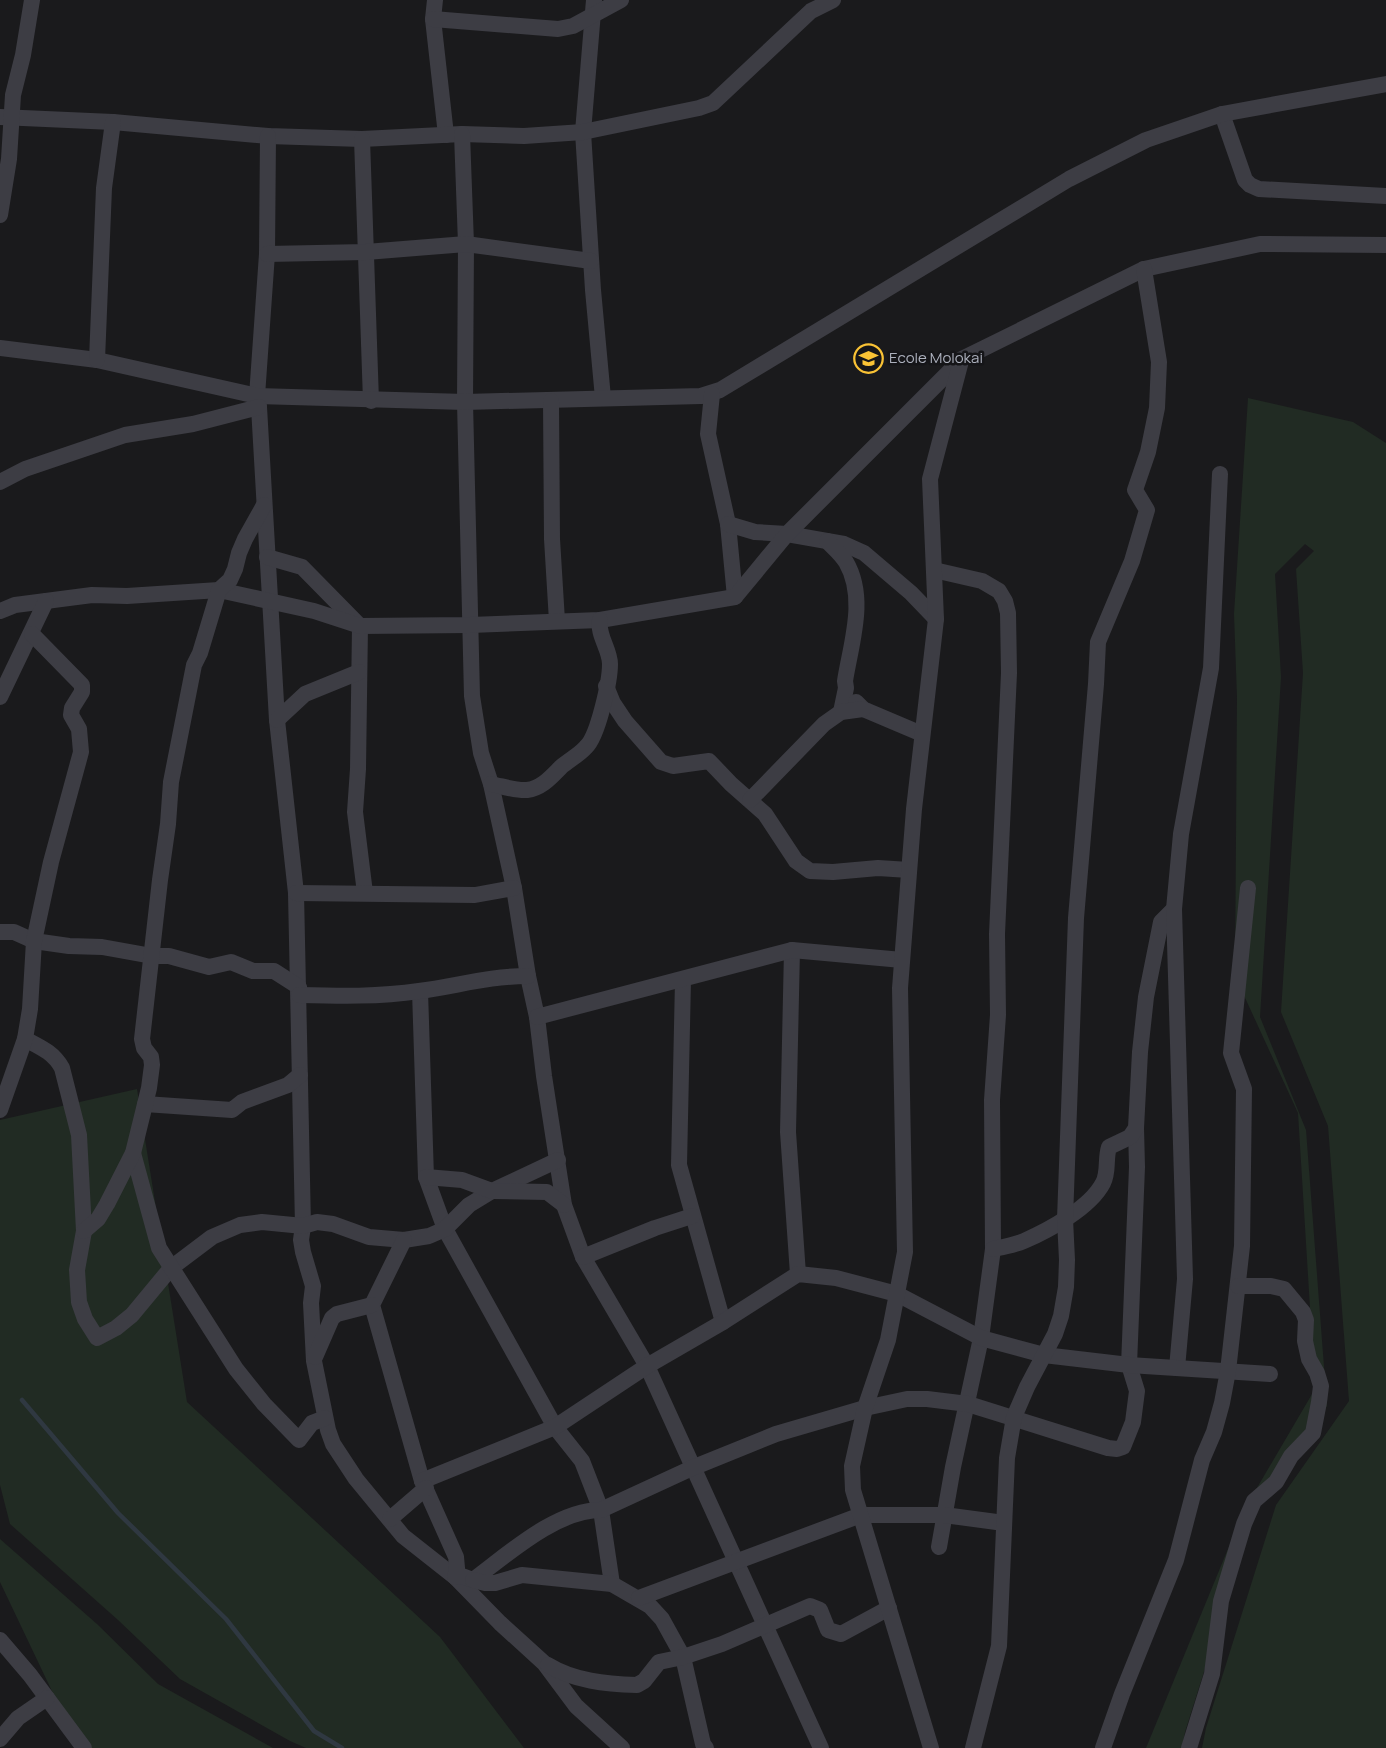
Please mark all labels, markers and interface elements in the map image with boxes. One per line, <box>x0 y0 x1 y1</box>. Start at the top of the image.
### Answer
school or university icon: Ecole Molokai <box>852 342 884 374</box>
place label: Ecole Molokai <box>889 347 983 368</box>

